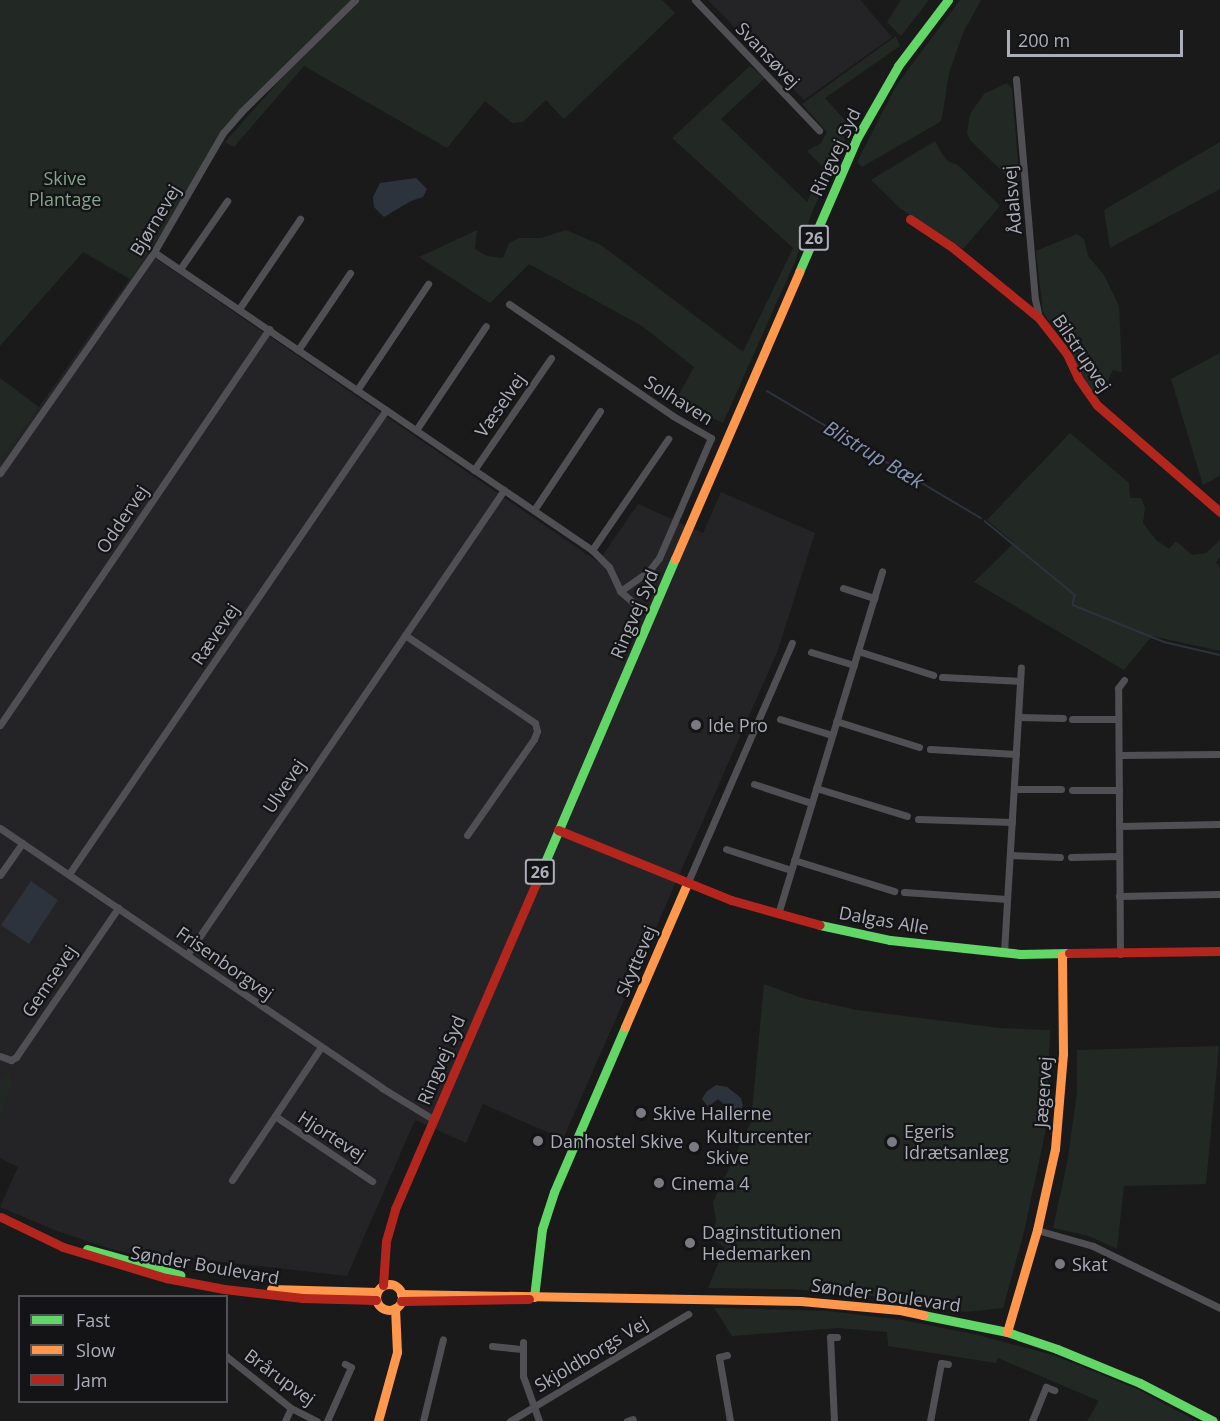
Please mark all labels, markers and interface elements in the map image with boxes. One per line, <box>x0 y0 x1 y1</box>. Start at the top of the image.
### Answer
street label: Svansøvej <box>731 18 805 92</box>
scale bar <box>1010 18 1186 56</box>
text: 200 m <box>1018 28 1070 52</box>
street label: Ringvej Syd <box>805 105 865 199</box>
street label: Ådalsvej <box>998 165 1026 235</box>
park label: Skive Plantage <box>29 168 101 210</box>
street label: Bjørnevej <box>125 181 185 259</box>
road number: 26 <box>798 225 830 251</box>
street label: Bilstrupvej <box>1048 310 1116 396</box>
street label: Væselvej <box>470 369 530 441</box>
street label: Solhaven <box>641 371 717 429</box>
water label: Blistrup Bæk <box>820 415 928 493</box>
street label: Oddervej <box>91 481 153 557</box>
street label: Ringvej Syd <box>606 566 662 662</box>
street label: Rævevej <box>187 599 243 669</box>
place label: Ide Pro <box>708 714 768 736</box>
marker: Ide Pro <box>689 718 703 732</box>
street label: Ulvevej <box>258 755 310 817</box>
road number: 26 <box>524 859 556 885</box>
street label: Dalgas Alle <box>837 901 931 939</box>
street label: Frisenborgvej <box>172 922 278 1004</box>
street label: Skyttevej <box>611 922 661 1000</box>
street label: Gemsevej <box>17 941 81 1021</box>
street label: Ringvej Syd <box>413 1012 469 1108</box>
street label: Jægervej <box>1030 1056 1056 1128</box>
place label: Skive Hallerne <box>653 1102 772 1124</box>
street label: Hjortevej <box>294 1106 370 1166</box>
marker: Skive Hallerne <box>634 1106 648 1120</box>
place label: Egeris Idrætsanlæg <box>904 1121 1009 1164</box>
place label: Kulturcenter Skive <box>706 1126 811 1168</box>
place label: Danhostel Skive <box>550 1130 683 1152</box>
marker: Danhostel Skive <box>531 1134 545 1148</box>
marker: Egeris Idrætsanlæg <box>885 1135 899 1149</box>
marker: Kulturcenter Skive <box>687 1140 701 1154</box>
place label: Cinema 4 <box>671 1172 750 1194</box>
marker: Cinema 4 <box>652 1176 666 1190</box>
place label: Daginstitutionen Hedemarken <box>702 1222 841 1264</box>
marker: Daginstitutionen Hedemarken <box>683 1236 697 1250</box>
street label: Sønder Boulevard <box>129 1241 281 1289</box>
place label: Skat <box>1072 1253 1108 1275</box>
marker: Skat <box>1053 1257 1067 1271</box>
street label: Sønder Boulevard <box>810 1274 962 1316</box>
legend <box>18 1295 228 1403</box>
text: Fast <box>76 1308 110 1332</box>
street label: Skjoldborgs Vej <box>531 1312 651 1396</box>
text: Slow <box>76 1338 115 1362</box>
street label: Brårupvej <box>240 1344 320 1410</box>
text: Jam <box>76 1368 108 1392</box>

